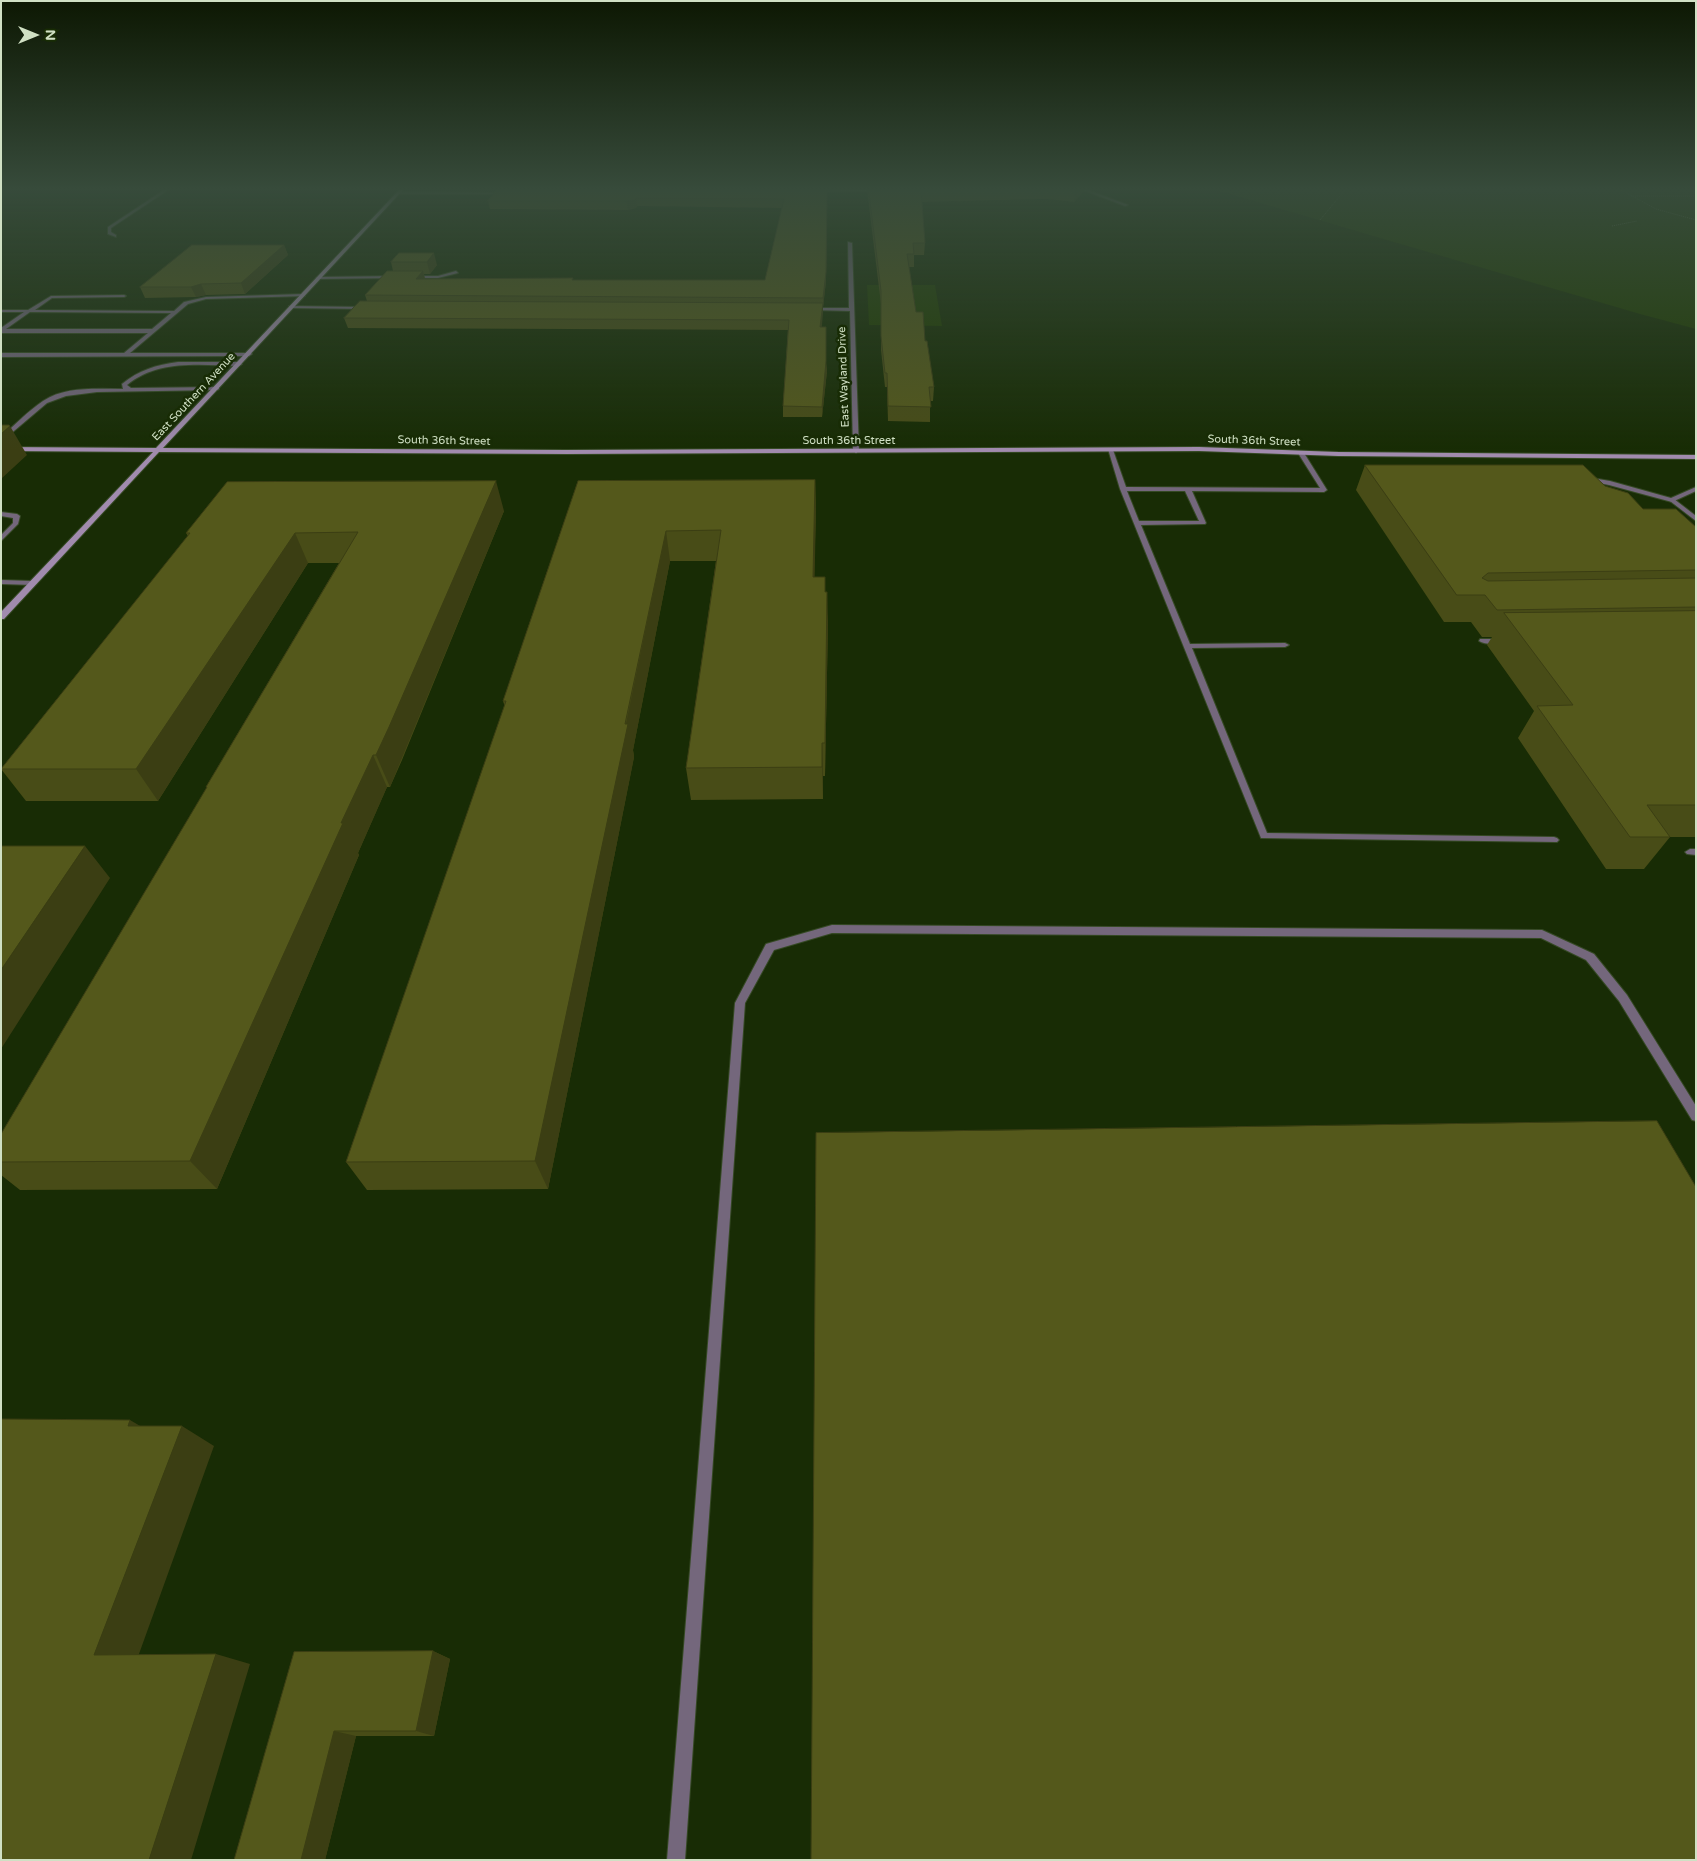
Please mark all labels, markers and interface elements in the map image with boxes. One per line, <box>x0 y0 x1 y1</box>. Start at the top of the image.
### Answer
north arrow <box>10 10 60 60</box>
text: N <box>42 29 59 41</box>
street label: East Wayland Drive <box>836 326 852 428</box>
street label: East Southern Avenue <box>150 350 238 444</box>
street label: South 36th Street <box>1207 433 1301 449</box>
street label: South 36th Street <box>397 434 491 448</box>
street label: South 36th Street <box>803 434 895 448</box>

